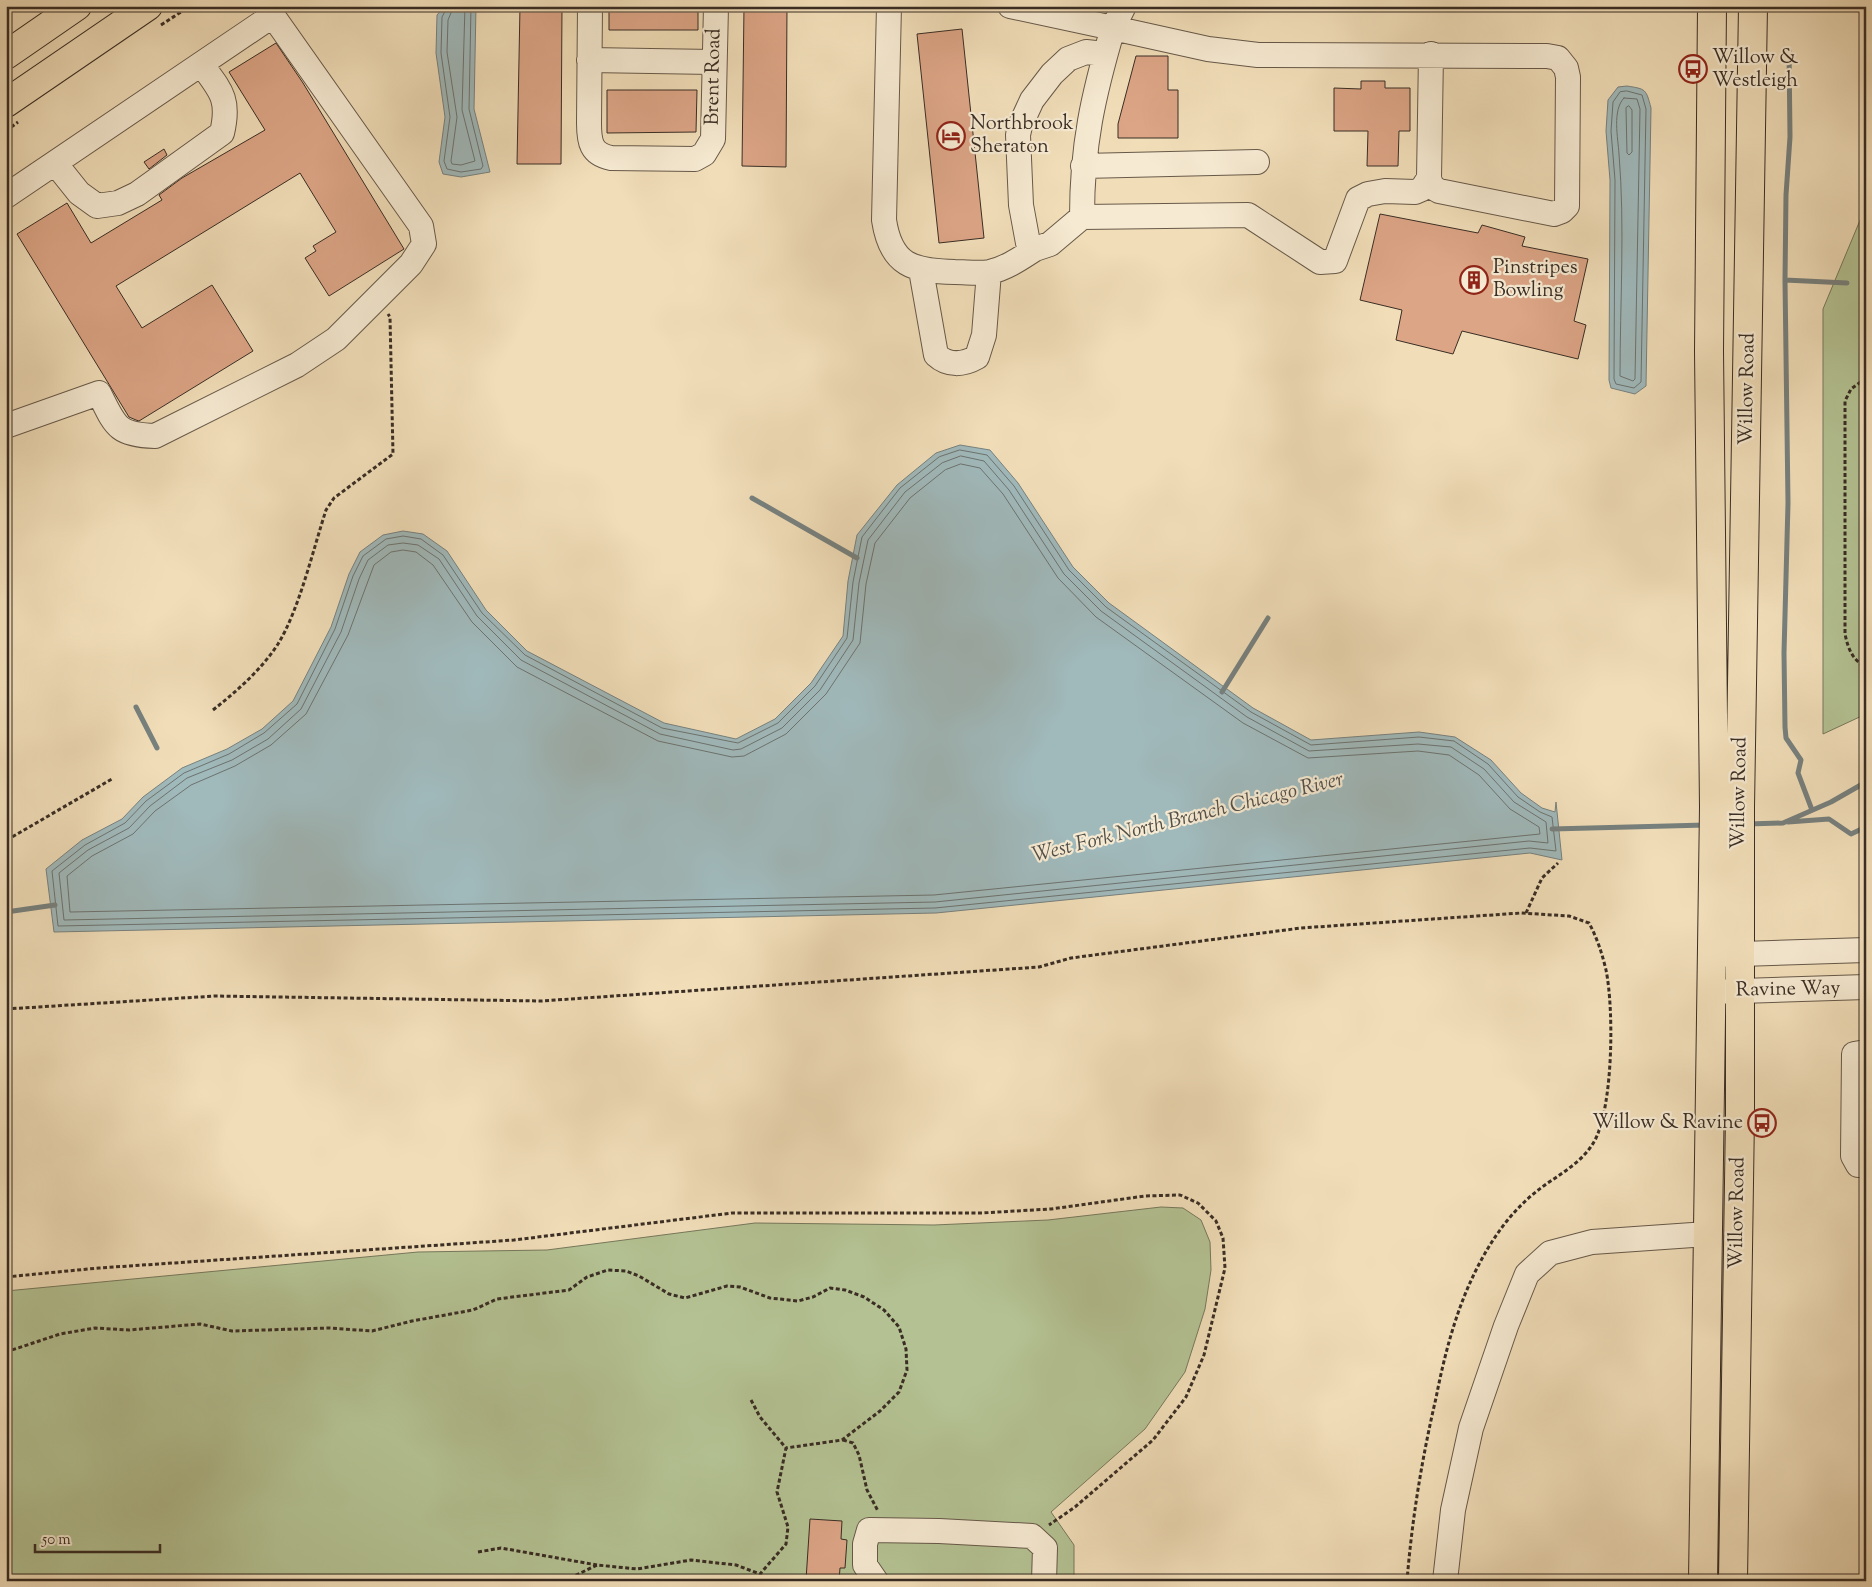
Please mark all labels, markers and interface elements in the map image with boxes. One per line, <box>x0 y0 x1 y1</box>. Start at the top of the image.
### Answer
street label: Brent Road <box>699 28 729 126</box>
place label: Willow & Westleigh <box>1712 44 1798 96</box>
bus stop icon: Willow & Westleigh <box>1678 54 1708 84</box>
place label: Northbrook Sheraton <box>970 110 1074 162</box>
hotel icon: Northbrook Sheraton <box>936 121 966 151</box>
place label: Pinstripes Bowling <box>1493 254 1578 306</box>
building icon: Pinstripes Bowling <box>1459 265 1489 295</box>
street label: Willow Road <box>1733 333 1763 445</box>
street label: Willow Road <box>1725 737 1755 849</box>
water label: West Fork North Branch Chicago River <box>1029 765 1347 871</box>
street label: Ravine Way <box>1735 975 1841 1005</box>
bus stop icon: Willow & Ravine <box>1747 1108 1777 1138</box>
place label: Willow & Ravine <box>1592 1109 1743 1138</box>
street label: Willow Road <box>1723 1157 1753 1269</box>
scale bar <box>35 1522 160 1554</box>
text: 50 m <box>41 1530 71 1551</box>

